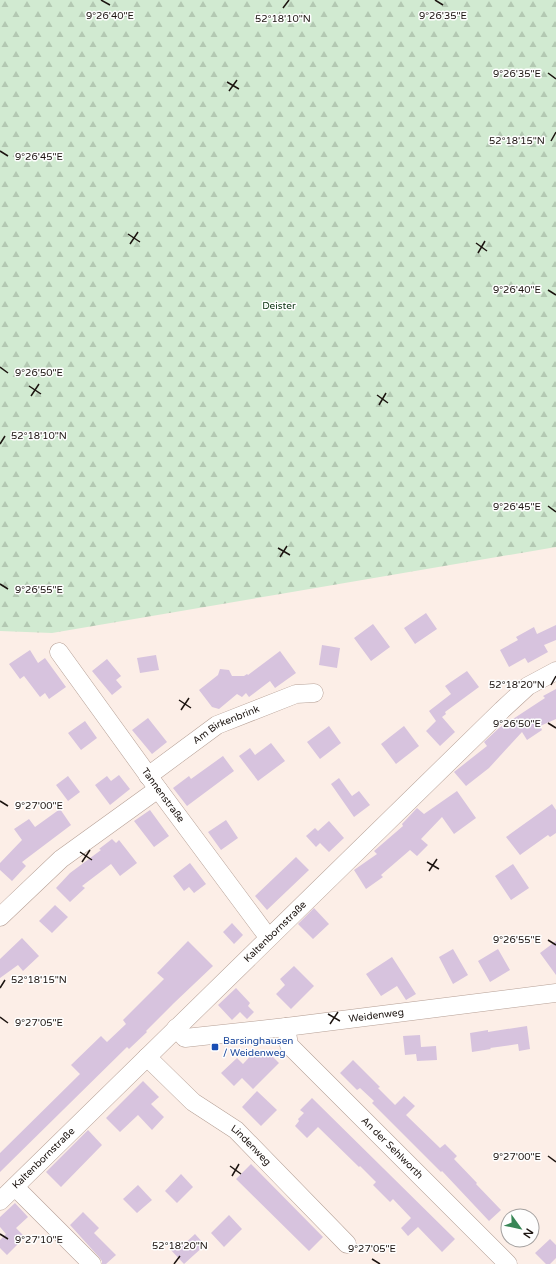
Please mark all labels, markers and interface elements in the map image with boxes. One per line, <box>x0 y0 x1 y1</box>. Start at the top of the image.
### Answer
text: 9°26'40"E <box>86 10 134 22</box>
text: 9°26'35"E <box>419 10 467 22</box>
text: 52°18'10"N <box>255 13 311 25</box>
text: 9°26'35"E <box>493 68 541 80</box>
text: 52°18'15"N <box>489 135 545 147</box>
text: 9°26'45"E <box>15 151 63 163</box>
text: 9°26'40"E <box>493 284 541 296</box>
park label: Deister <box>262 300 296 312</box>
text: 9°26'50"E <box>15 367 63 379</box>
text: 52°18'10"N <box>11 430 67 442</box>
text: 9°26'45"E <box>493 501 541 513</box>
text: 9°26'55"E <box>15 584 63 596</box>
text: 52°18'20"N <box>489 679 545 691</box>
street label: Am Birkenbrink <box>190 703 262 747</box>
text: 9°26'50"E <box>493 718 541 730</box>
street label: Tannenstraße <box>139 766 187 825</box>
text: 9°27'00"E <box>15 800 63 812</box>
street label: Kaltenbornstraße <box>242 898 309 965</box>
text: 9°26'55"E <box>493 934 541 946</box>
text: 52°18'15"N <box>11 974 67 986</box>
street label: Weidenweg <box>348 1006 405 1025</box>
text: 9°27'05"E <box>15 1017 63 1029</box>
place label: Barsinghausen / Weidenweg <box>223 1035 293 1059</box>
marker: Barsinghausen / Weidenweg <box>210 1042 220 1052</box>
street label: An der Sehlworth <box>359 1115 426 1182</box>
street label: Lindenweg <box>229 1122 273 1168</box>
street label: Kaltenbornstraße <box>10 1125 78 1191</box>
text: 9°27'00"E <box>493 1151 541 1163</box>
north arrow <box>500 1208 540 1248</box>
text: N <box>520 1226 536 1240</box>
text: 9°27'10"E <box>15 1234 63 1246</box>
text: 52°18'20"N <box>152 1240 208 1252</box>
text: 9°27'05"E <box>348 1243 396 1255</box>

